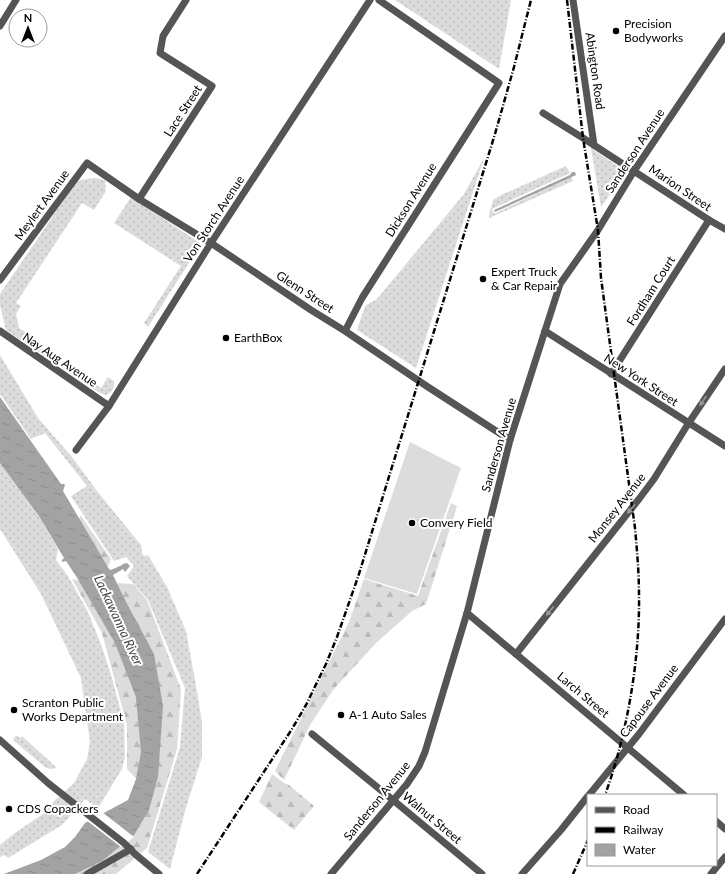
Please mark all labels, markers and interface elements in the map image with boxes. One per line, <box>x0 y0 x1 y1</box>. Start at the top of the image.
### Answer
north arrow <box>8 8 48 48</box>
text: N <box>24 11 32 24</box>
place label: Precision Bodyworks <box>624 16 683 45</box>
marker: Precision Bodyworks <box>611 26 621 36</box>
street label: Abington Road <box>583 31 608 111</box>
street label: Lace Street <box>160 81 205 139</box>
street label: Sanderson Avenue <box>602 106 667 196</box>
street label: Dickson Avenue <box>382 160 439 240</box>
street label: Marion Street <box>646 161 715 214</box>
street label: Meylert Avenue <box>11 166 72 243</box>
street label: Von Storch Avenue <box>180 173 247 265</box>
street label: Fordham Court <box>623 252 678 328</box>
place label: Expert Truck & Car Repair <box>491 264 558 293</box>
street label: Glenn Street <box>274 267 338 316</box>
marker: Expert Truck & Car Repair <box>478 274 488 284</box>
street label: Nay Aug Avenue <box>20 329 100 390</box>
place label: EarthBox <box>234 330 282 345</box>
marker: EarthBox <box>221 333 231 343</box>
street label: New York Street <box>601 350 682 409</box>
street label: Sanderson Avenue <box>478 396 519 494</box>
one-way arrow <box>699 396 707 407</box>
street label: Monsey Avenue <box>585 470 648 545</box>
one-way arrow <box>626 504 635 515</box>
place label: Convery Field <box>420 515 493 530</box>
marker: Convery Field <box>407 518 417 528</box>
water label: Lackawanna River <box>91 572 147 668</box>
one-way arrow <box>546 606 554 617</box>
street label: Capouse Avenue <box>616 661 681 740</box>
street label: Larch Street <box>554 669 613 721</box>
place label: Scranton Public Works Department <box>22 695 124 724</box>
marker: Scranton Public Works Department <box>9 705 19 715</box>
place label: A-1 Auto Sales <box>349 707 427 722</box>
marker: A-1 Auto Sales <box>336 710 346 720</box>
street label: Sanderson Avenue <box>340 758 413 843</box>
street label: Walnut Street <box>400 788 466 847</box>
legend <box>587 794 717 866</box>
place label: CDS Copackers <box>17 801 98 816</box>
text: Road <box>623 802 650 817</box>
marker: CDS Copackers <box>4 804 14 814</box>
text: Railway <box>623 822 664 837</box>
text: Water <box>623 842 656 857</box>

